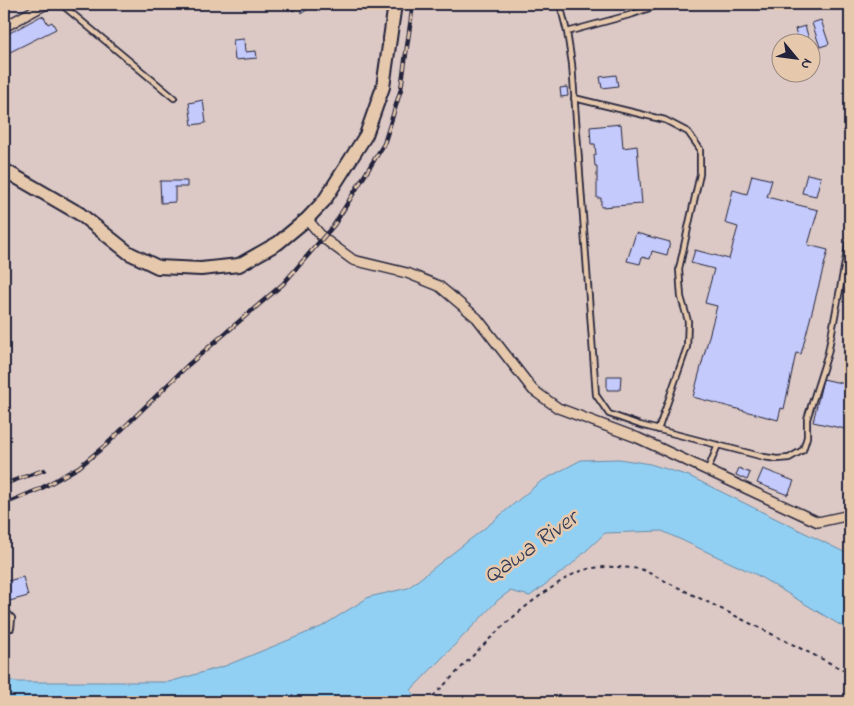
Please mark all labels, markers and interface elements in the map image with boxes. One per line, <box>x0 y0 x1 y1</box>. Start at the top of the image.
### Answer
north arrow <box>772 32 822 82</box>
text: N <box>795 54 818 73</box>
water label: Qawa River <box>477 501 588 594</box>

